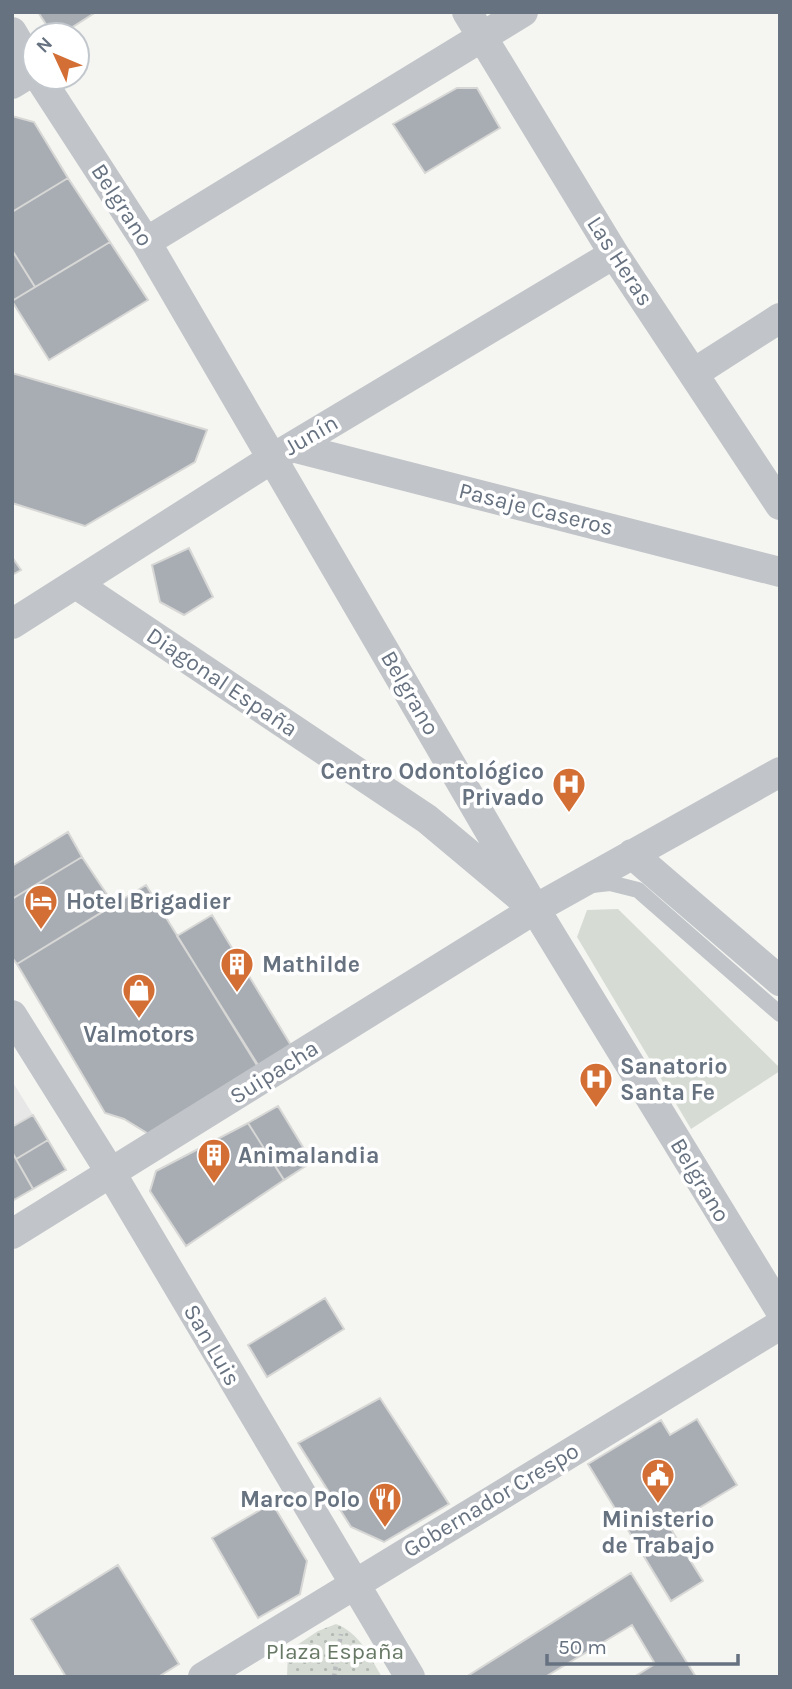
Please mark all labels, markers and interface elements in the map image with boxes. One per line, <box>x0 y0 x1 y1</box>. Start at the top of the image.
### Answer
north arrow <box>21 21 91 91</box>
text: N <box>32 32 57 57</box>
street label: Belgrano <box>85 159 159 251</box>
street label: Las Heras <box>581 211 659 311</box>
street label: Junín <box>279 409 343 461</box>
street label: Pasaje Caseros <box>456 477 616 541</box>
street label: Diagonal España <box>141 621 303 743</box>
street label: Belgrano <box>375 646 445 740</box>
place label: Centro Odontológico Privado <box>321 758 544 811</box>
hospital icon: Centro Odontológico Privado <box>550 765 588 814</box>
hotel icon: Hotel Brigadier <box>22 882 60 931</box>
place label: Hotel Brigadier <box>66 888 231 915</box>
building icon: Mathilde <box>218 945 256 994</box>
place label: Mathilde <box>262 951 360 978</box>
shop icon: Valmotors <box>120 971 158 1020</box>
place label: Valmotors <box>83 1021 195 1048</box>
street label: Suipacha <box>225 1034 323 1110</box>
place label: Sanatorio Santa Fe <box>620 1053 728 1106</box>
hospital icon: Sanatorio Santa Fe <box>577 1060 615 1109</box>
street label: Belgrano <box>664 1133 736 1227</box>
building icon: Animalandia <box>195 1136 233 1185</box>
place label: Animalandia <box>238 1142 379 1169</box>
street label: San Luis <box>178 1299 246 1391</box>
street label: Gobernador Crespo <box>398 1437 584 1563</box>
public building icon: Ministerio de Trabajo <box>639 1456 677 1505</box>
restaurant icon: Marco Polo <box>366 1480 404 1529</box>
place label: Marco Polo <box>240 1486 360 1513</box>
place label: Ministerio de Trabajo <box>601 1506 715 1559</box>
scale bar <box>547 1622 738 1666</box>
text: 50 m <box>558 1635 607 1659</box>
park label: Plaza España <box>266 1638 404 1665</box>

